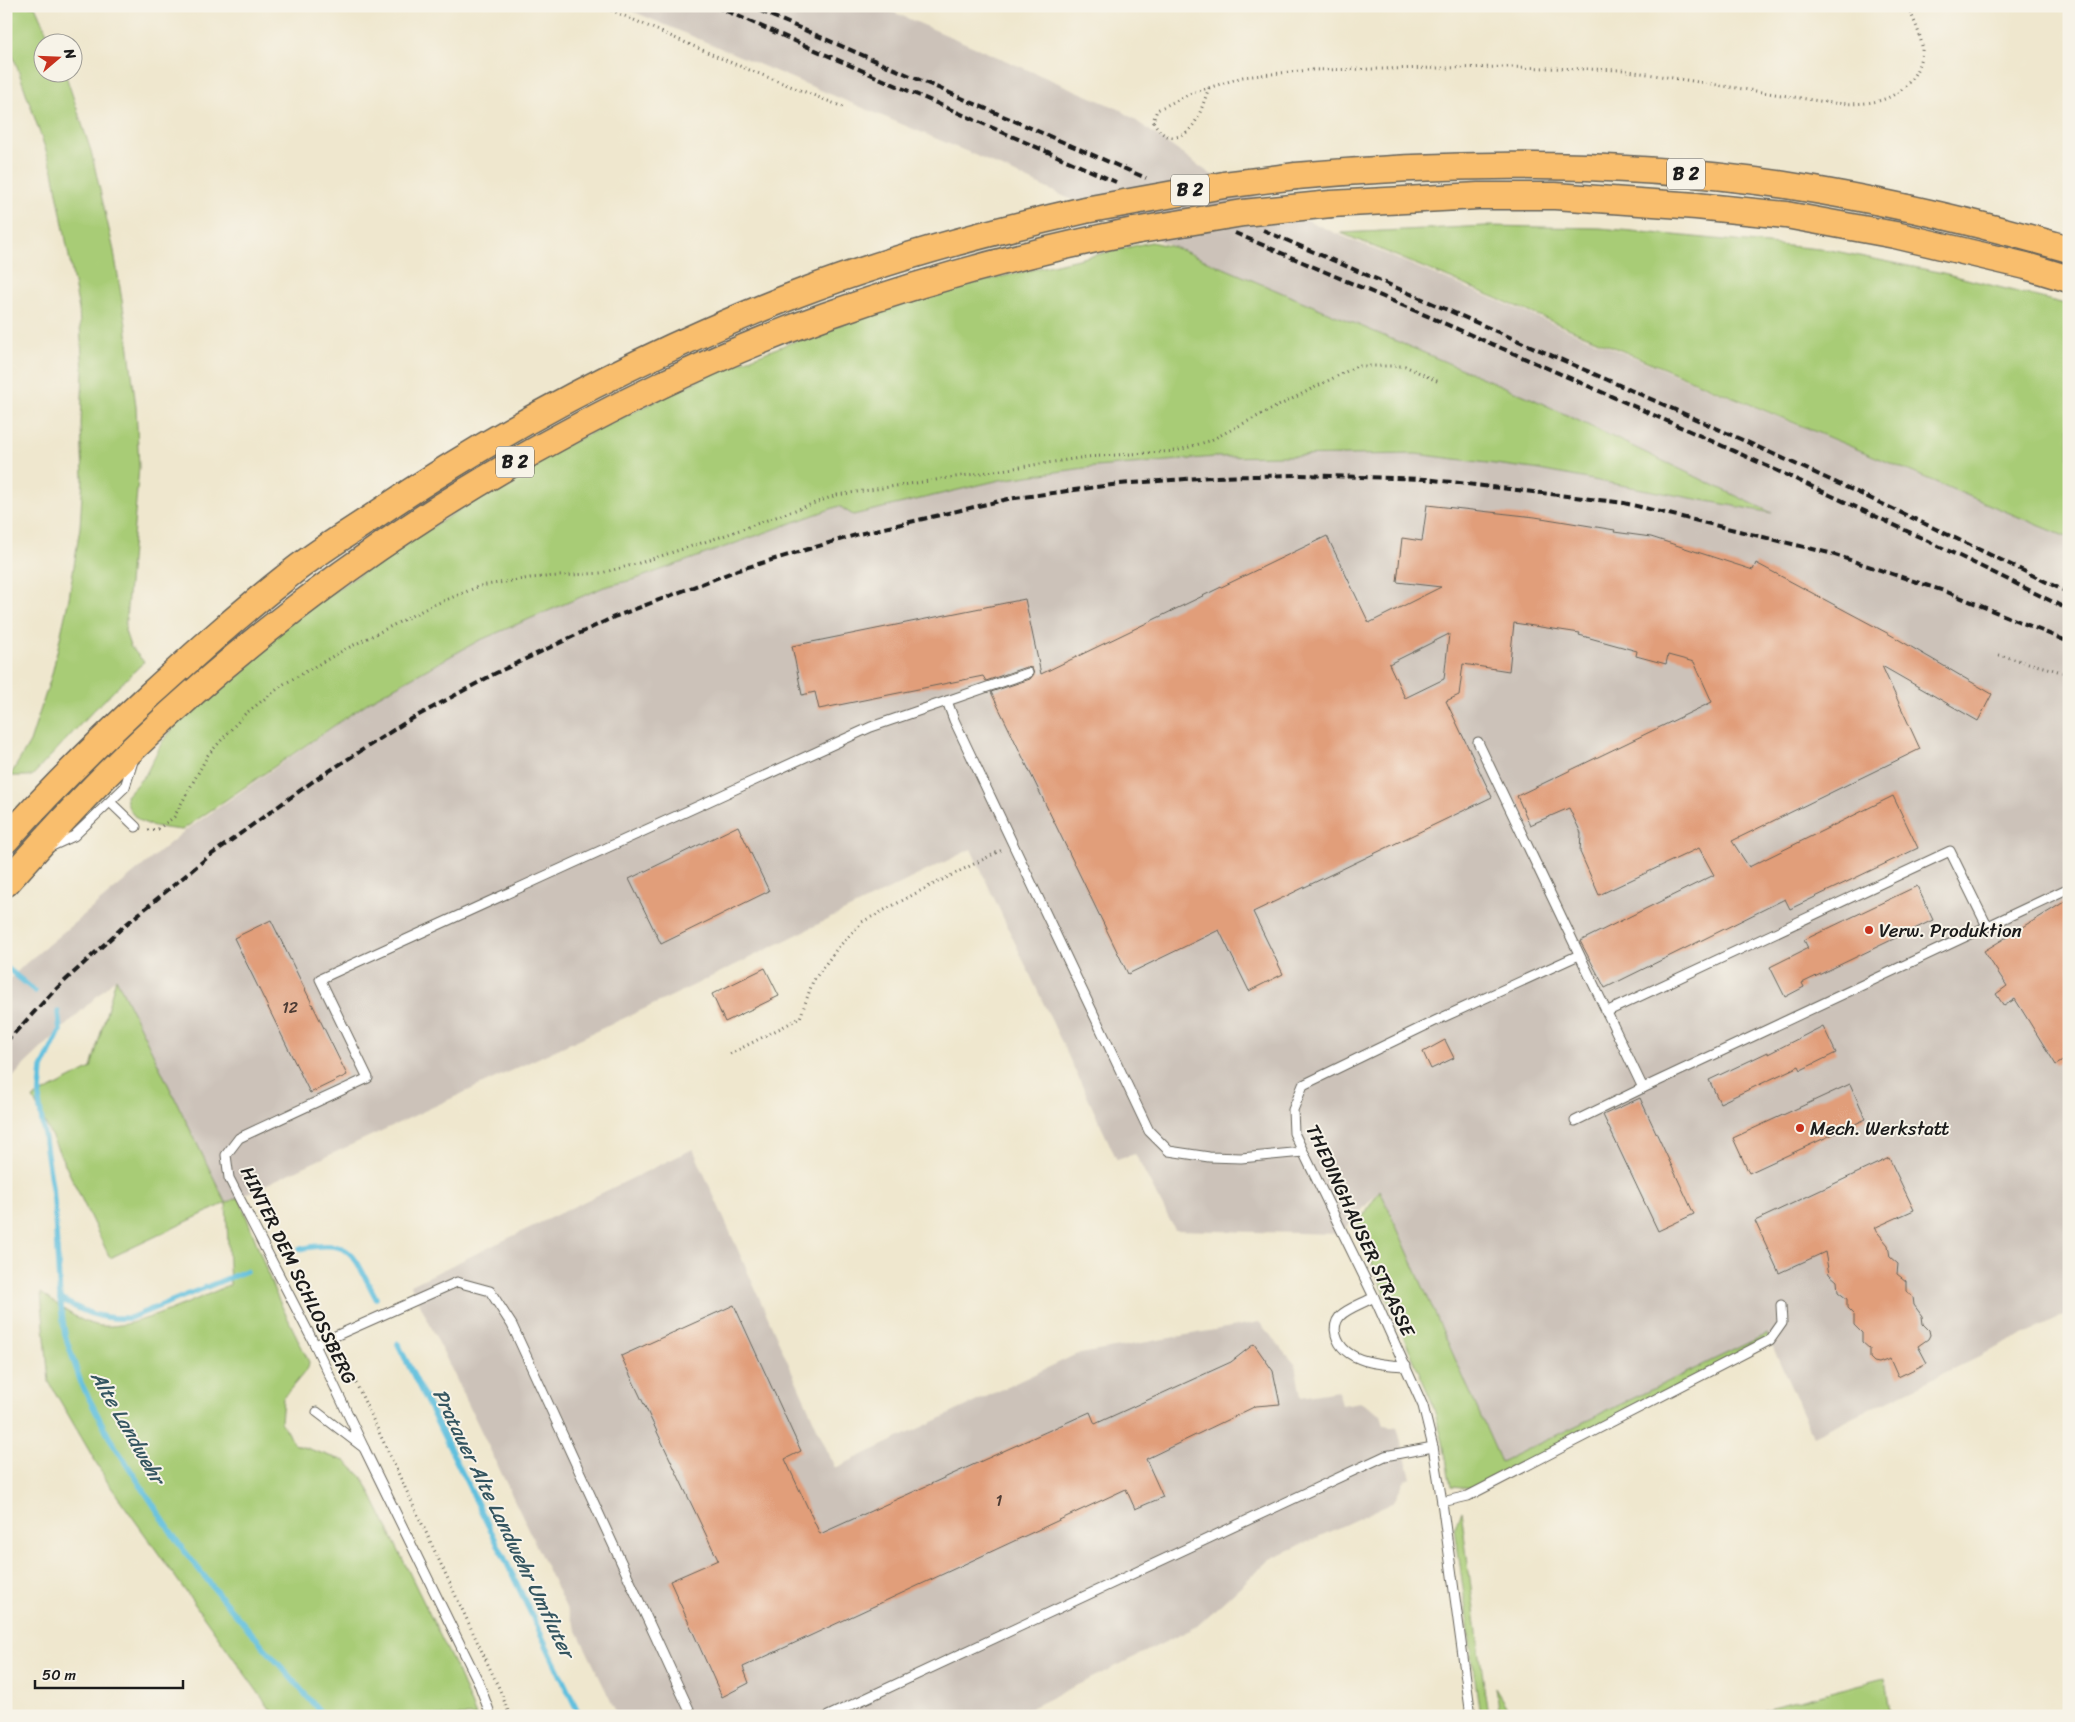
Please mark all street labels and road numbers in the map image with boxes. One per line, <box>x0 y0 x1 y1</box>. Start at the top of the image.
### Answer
road number: B 2 <box>1667 158 1705 190</box>
road number: B 2 <box>1171 174 1209 206</box>
road number: B 2 <box>496 447 534 478</box>
street label: THEDINGHAUSER STRASSE <box>1297 1118 1425 1343</box>
street label: HINTER DEM SCHLOSSBERG <box>231 1160 366 1390</box>

